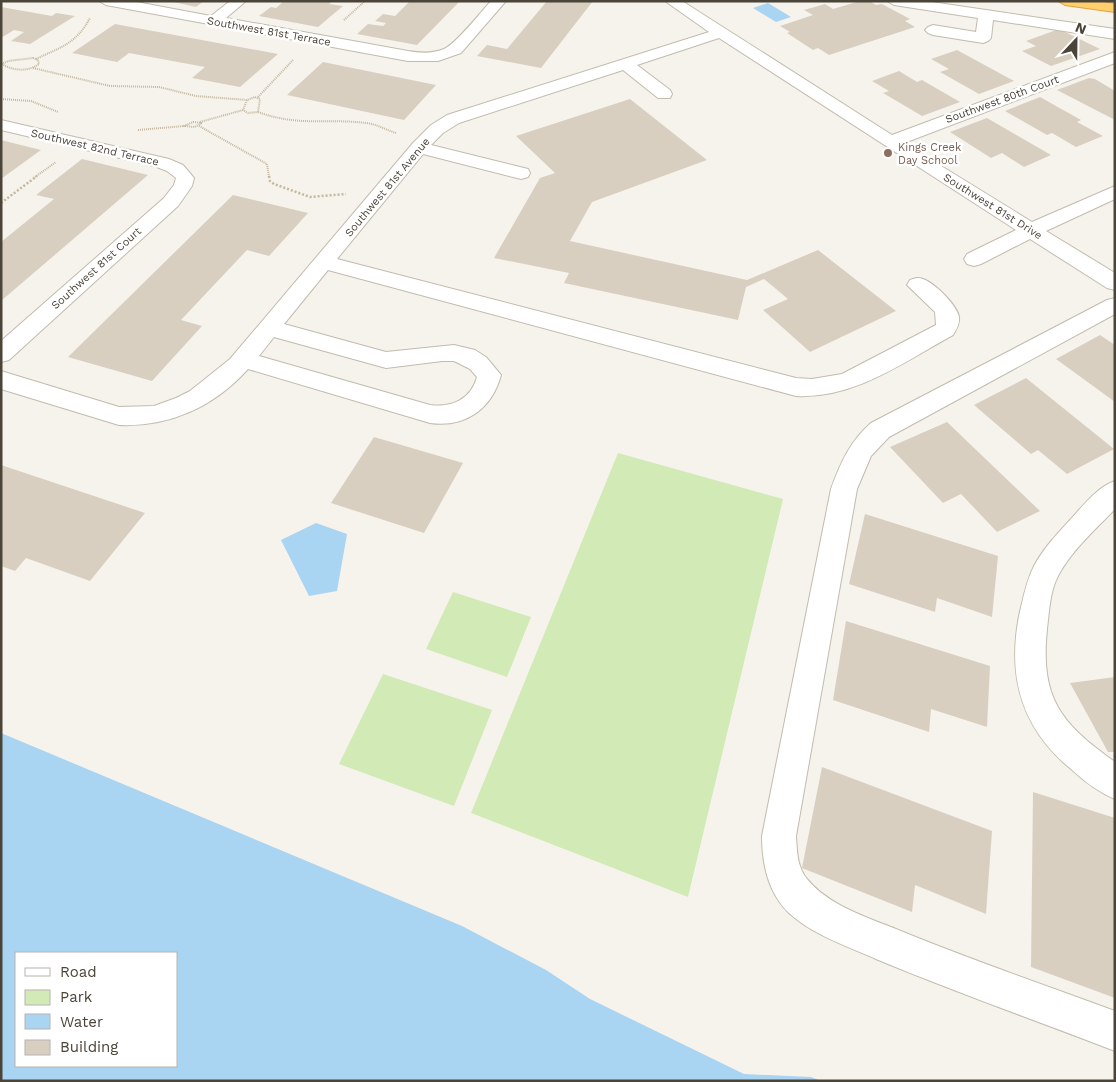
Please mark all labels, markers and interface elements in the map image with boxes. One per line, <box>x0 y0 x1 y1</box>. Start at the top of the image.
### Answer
street label: Southwest 81st Terrace <box>206 14 332 49</box>
north arrow <box>1051 15 1101 65</box>
text: N <box>1073 19 1089 37</box>
street label: Southwest 80th Court <box>944 73 1061 126</box>
street label: Southwest 82nd Terrace <box>30 126 160 169</box>
street label: Southwest 81st Avenue <box>342 135 433 239</box>
place label: Kings Creek Day School <box>898 141 961 167</box>
marker: Kings Creek Day School <box>882 147 894 159</box>
street label: Southwest 81st Drive <box>941 171 1044 242</box>
street label: Southwest 81st Court <box>49 224 144 312</box>
legend <box>15 952 178 1067</box>
text: Road <box>60 963 97 981</box>
text: Park <box>60 988 93 1006</box>
text: Water <box>60 1013 103 1031</box>
text: Building <box>60 1038 118 1056</box>

